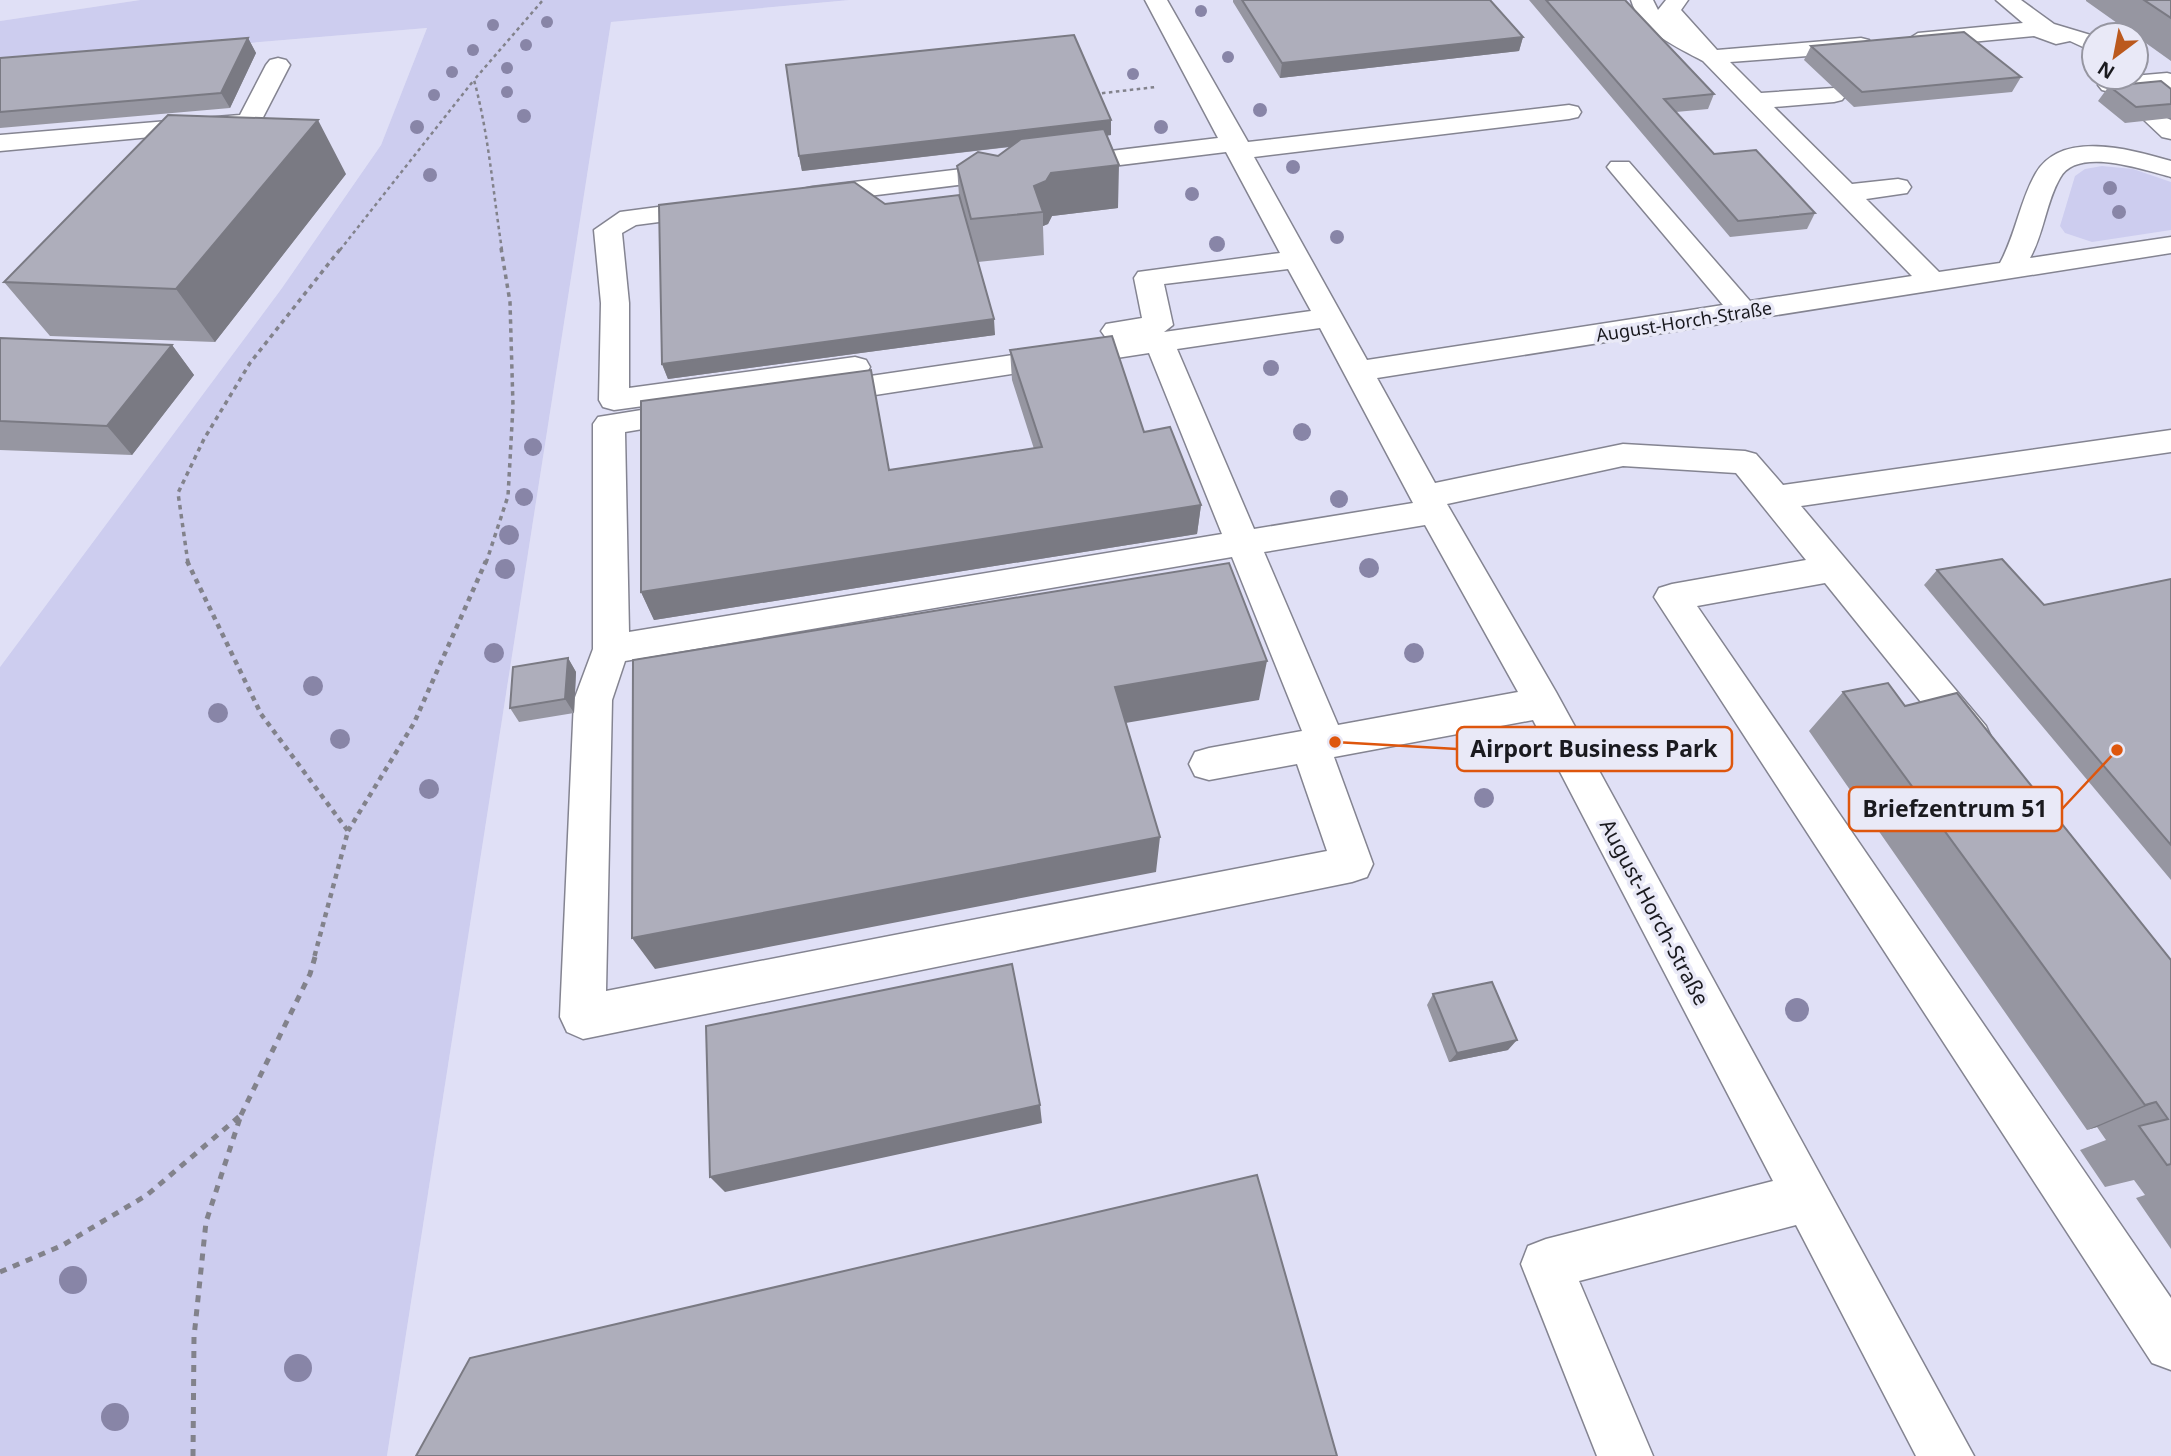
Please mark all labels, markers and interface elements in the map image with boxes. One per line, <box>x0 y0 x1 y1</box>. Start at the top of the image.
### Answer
north arrow <box>2080 21 2150 91</box>
text: N <box>2093 55 2119 86</box>
street label: August-Horch-Straße <box>1594 295 1774 347</box>
callout: Airport Business Park <box>1457 727 1732 771</box>
text: Airport Business Park <box>1470 732 1718 764</box>
callout: Briefzentrum 51 <box>1849 787 2062 831</box>
text: Briefzentrum 51 <box>1862 792 2048 824</box>
street label: August-Horch-Straße <box>1594 814 1716 1010</box>

